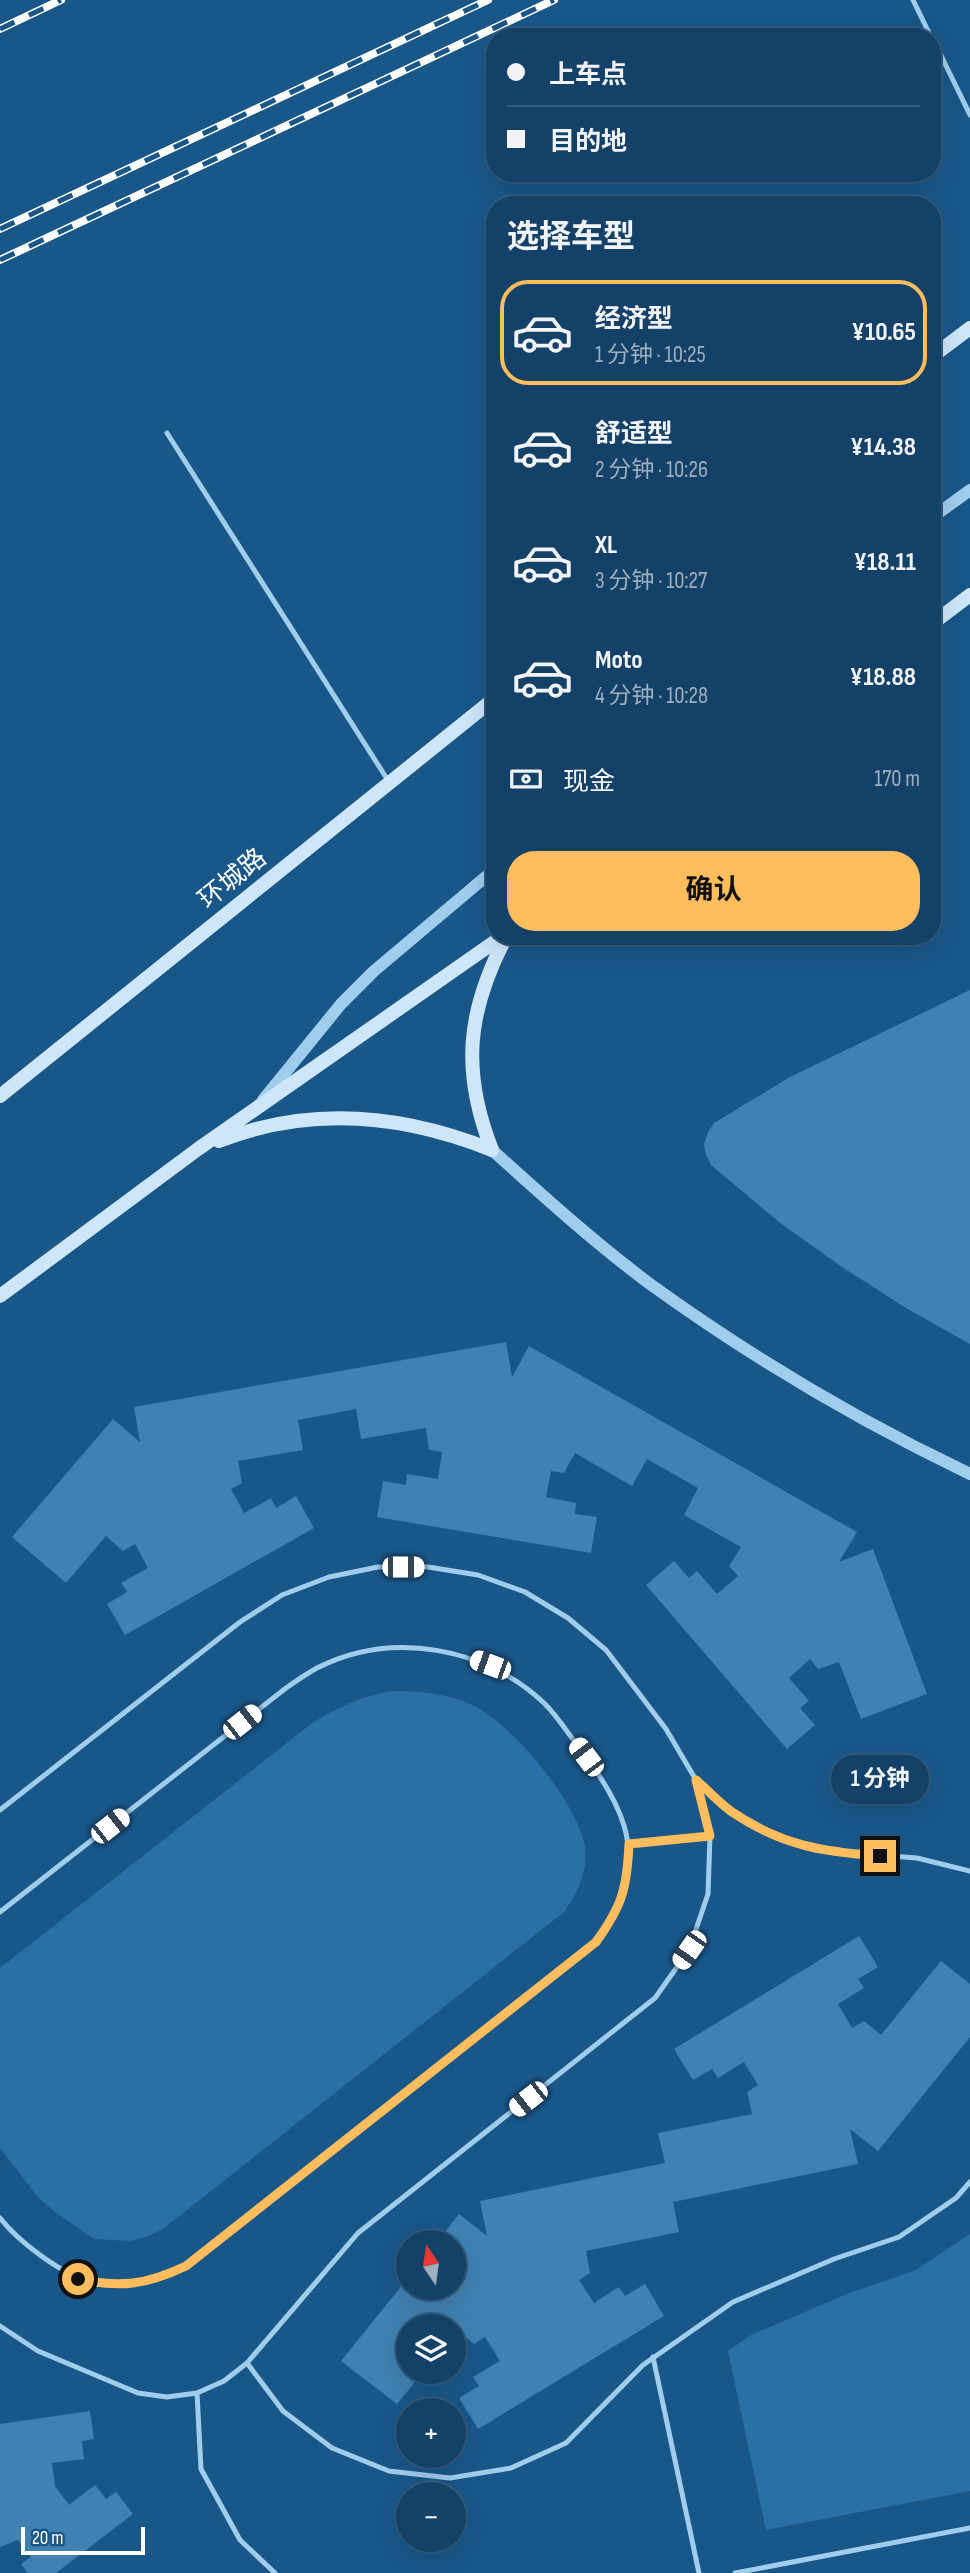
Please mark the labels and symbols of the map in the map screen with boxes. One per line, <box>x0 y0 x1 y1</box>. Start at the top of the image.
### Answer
street label: 环城路 <box>193 843 273 916</box>
car <box>383 1557 425 1578</box>
car <box>467 1648 514 1682</box>
car <box>219 1701 266 1743</box>
car <box>565 1734 608 1780</box>
callout: 1 分钟 <box>831 1755 929 1804</box>
car <box>87 1805 134 1847</box>
route end <box>864 1840 896 1872</box>
car <box>669 1927 710 1973</box>
car <box>505 2078 552 2120</box>
north arrow <box>396 2230 466 2300</box>
route start <box>62 2263 94 2295</box>
scale bar <box>21 2524 145 2556</box>

